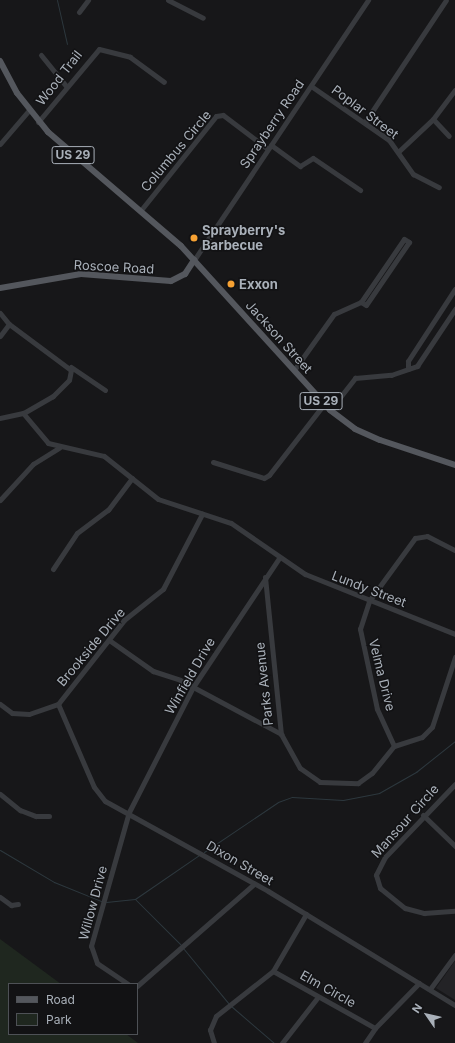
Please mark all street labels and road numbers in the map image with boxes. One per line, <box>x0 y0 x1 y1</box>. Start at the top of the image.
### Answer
street label: Wood Trail <box>33 47 85 109</box>
street label: Sprayberry Road <box>237 77 307 171</box>
street label: Poplar Street <box>328 82 402 142</box>
street label: Columbus Circle <box>138 107 214 195</box>
road number: US 29 <box>51 145 95 165</box>
street label: Roscoe Road <box>73 257 155 277</box>
street label: Jackson Street <box>242 298 316 376</box>
road number: US 29 <box>299 391 343 411</box>
street label: Lundy Street <box>330 568 408 610</box>
street label: Brookside Drive <box>54 605 128 689</box>
street label: Winfield Drive <box>162 635 218 717</box>
street label: Velma Drive <box>366 637 398 713</box>
street label: Parks Avenue <box>252 641 276 727</box>
street label: Mansour Circle <box>368 781 442 861</box>
street label: Dixon Street <box>204 837 276 889</box>
street label: Willow Drive <box>76 864 110 942</box>
street label: Elm Circle <box>297 967 359 1011</box>

